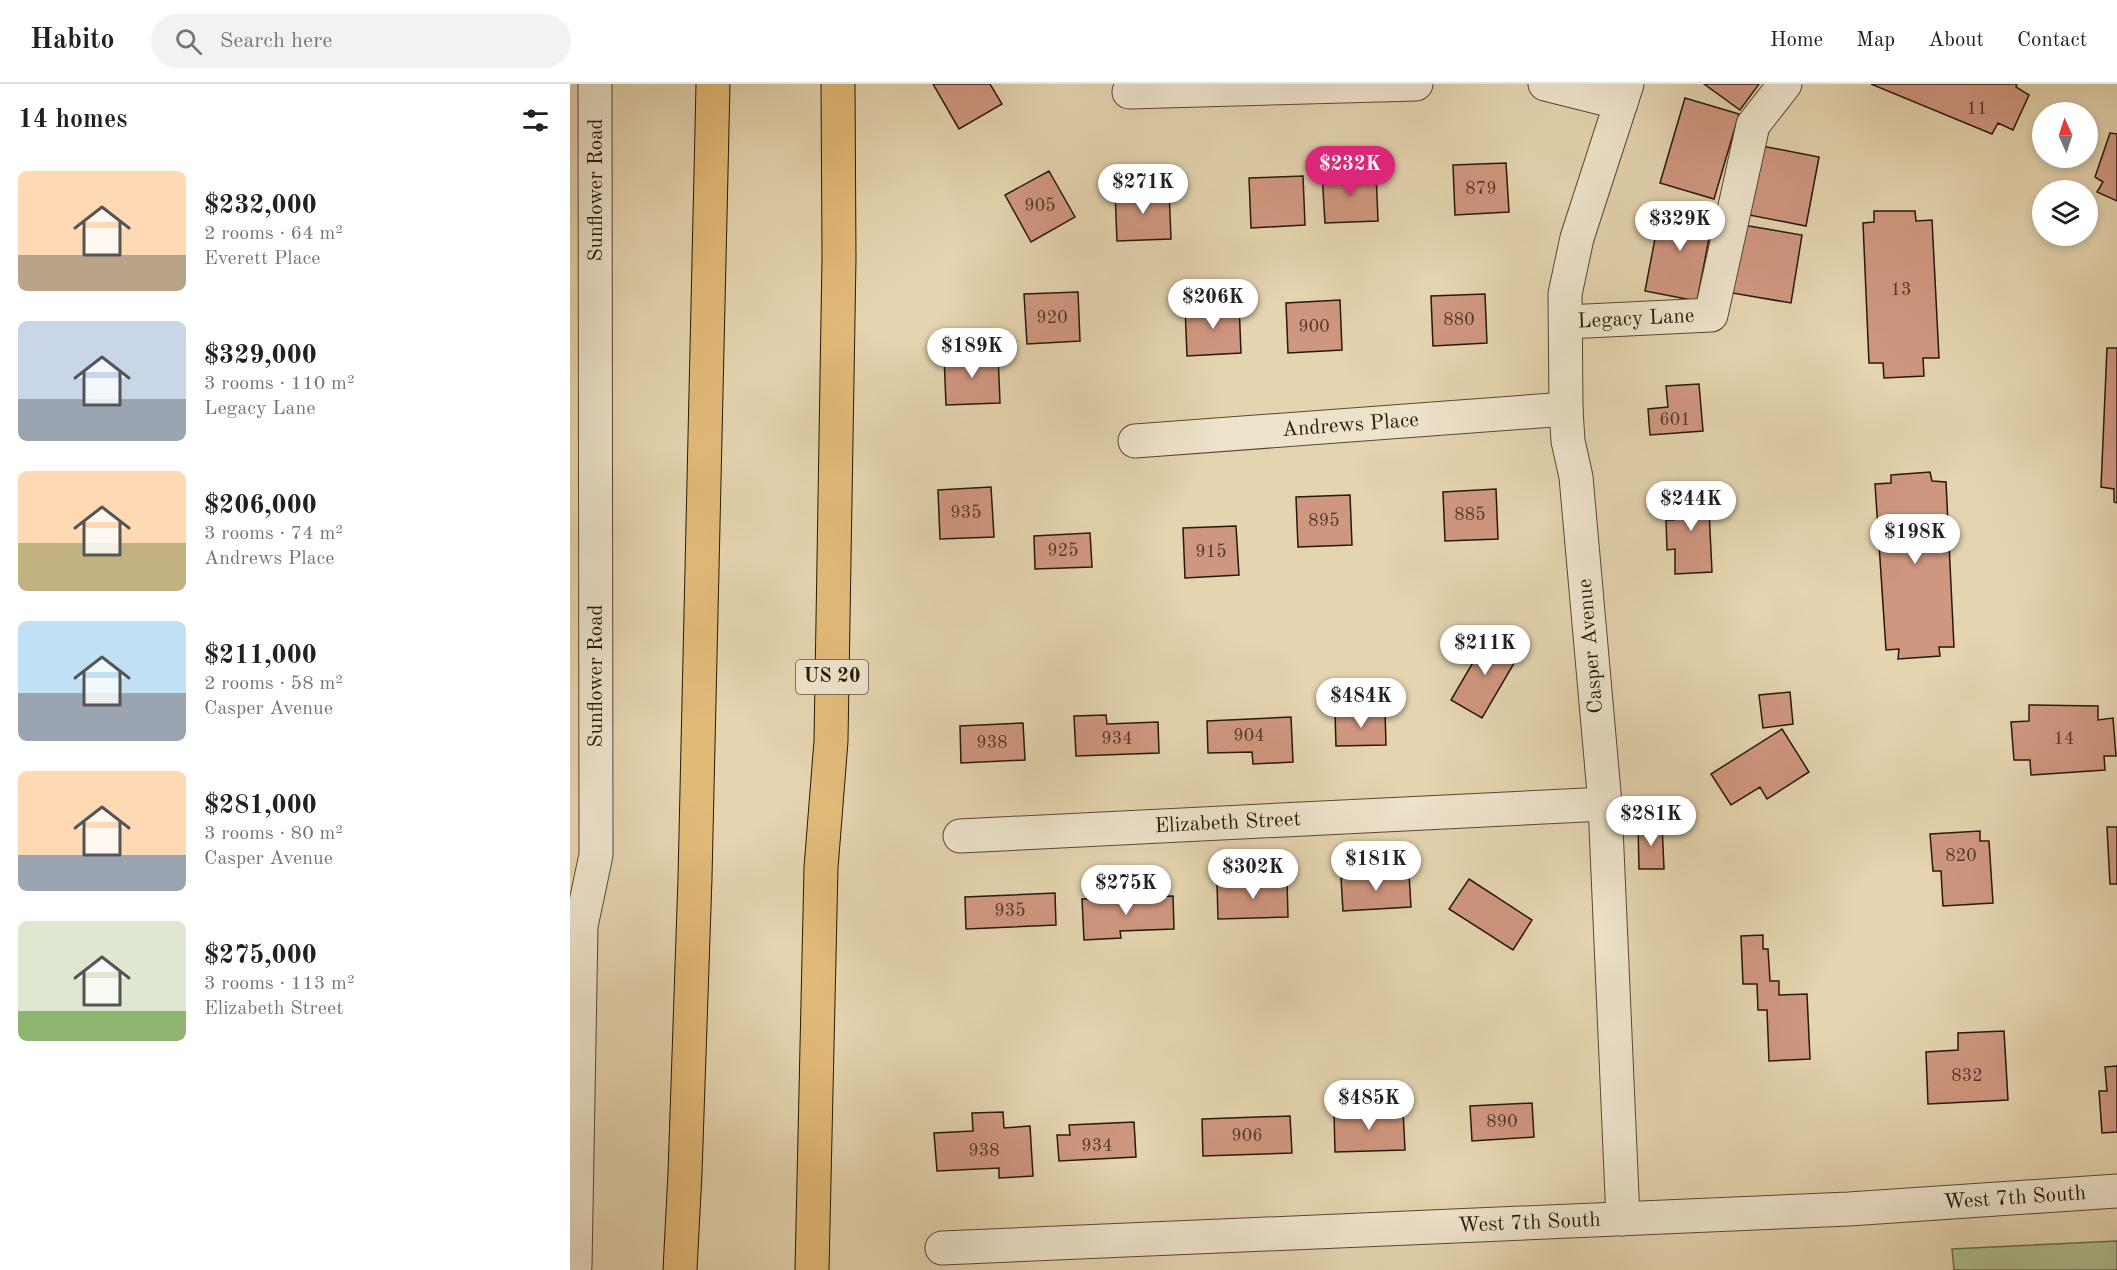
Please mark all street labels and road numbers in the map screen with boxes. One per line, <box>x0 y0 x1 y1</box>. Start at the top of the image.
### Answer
street label: Sunflower Road <box>586 118 607 262</box>
street label: Legacy Lane <box>1577 305 1695 332</box>
street label: Andrews Place <box>1281 409 1420 441</box>
street label: Casper Avenue <box>1575 578 1607 714</box>
street label: Sunflower Road <box>586 604 607 748</box>
road number: US 20 <box>796 660 868 694</box>
street label: Elizabeth Street <box>1154 809 1301 837</box>
street label: West 7th South <box>1943 1183 2087 1213</box>
street label: West 7th South <box>1458 1209 1601 1236</box>

